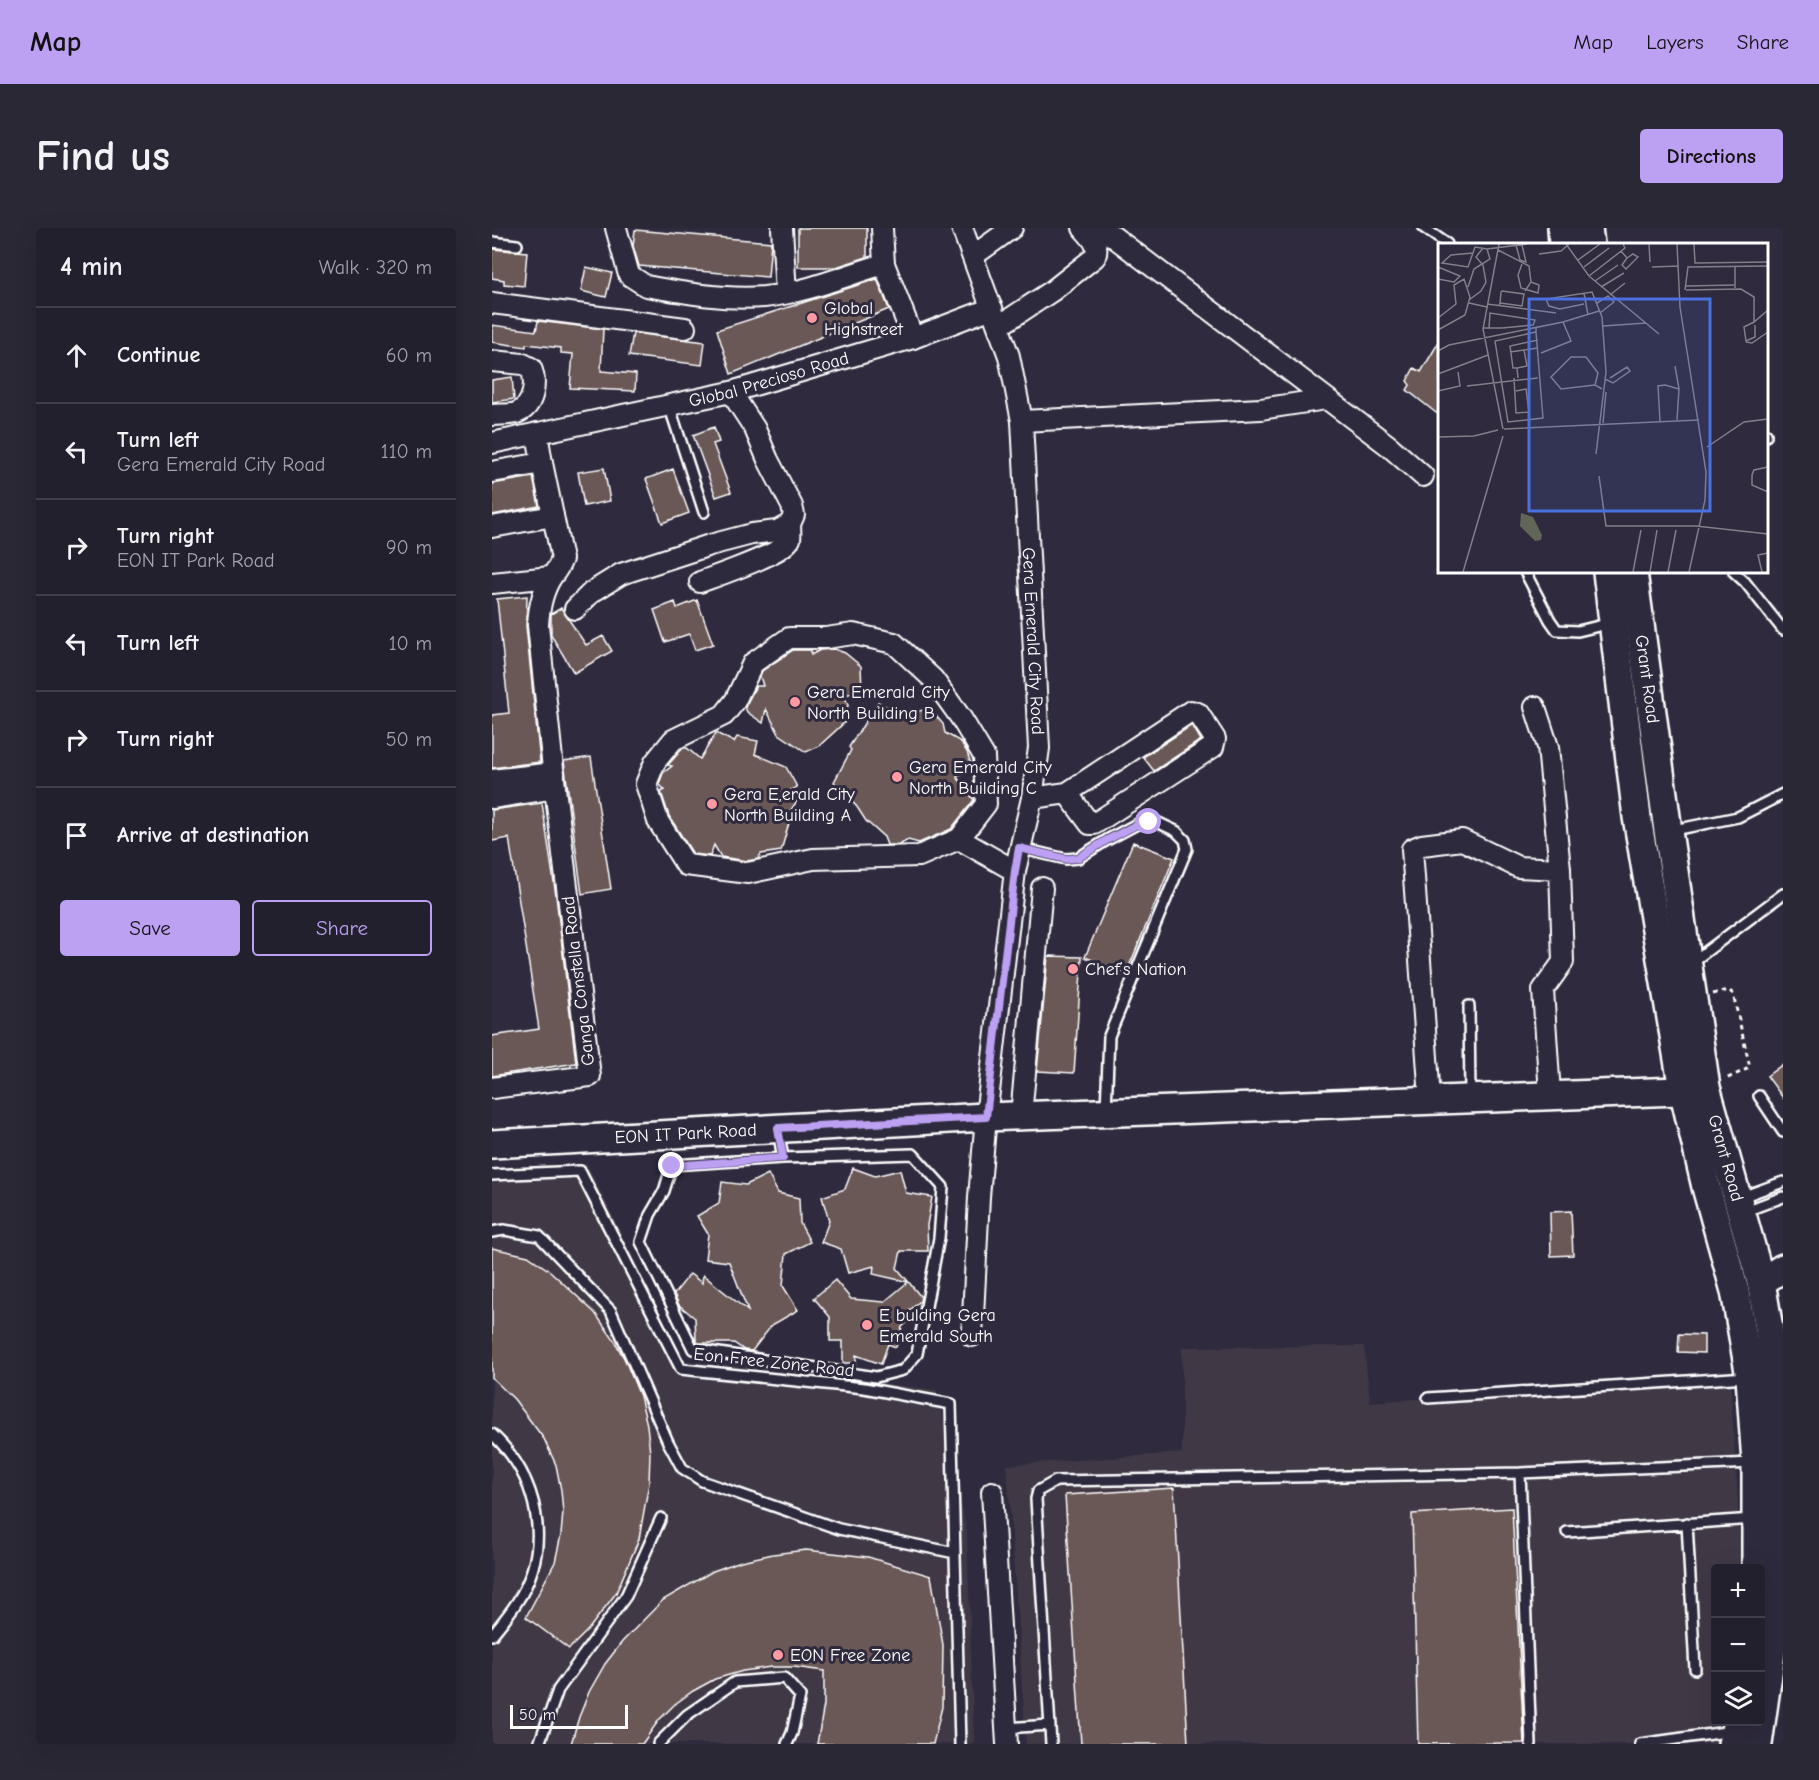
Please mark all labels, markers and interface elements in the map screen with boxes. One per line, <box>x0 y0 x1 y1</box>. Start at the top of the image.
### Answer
text: Map <box>30 26 81 58</box>
text: Map <box>1574 30 1613 54</box>
text: Layers <box>1646 30 1704 54</box>
text: Share <box>1737 30 1789 54</box>
button: Directions <box>1640 129 1783 183</box>
text: Find us <box>36 132 170 181</box>
inset map <box>1438 243 1768 573</box>
text: 4 min <box>60 252 123 282</box>
text: Walk · 320 m <box>319 256 432 279</box>
place label: Global Highstreet <box>824 298 904 340</box>
marker: Global Highstreet <box>805 311 819 325</box>
icon: ahead <box>60 339 93 372</box>
text: Continue <box>117 342 200 368</box>
text: 60 m <box>386 344 432 367</box>
street label: Global Precioso Road <box>687 348 851 412</box>
text: Turn left <box>117 427 199 453</box>
icon: left <box>60 435 93 468</box>
text: 110 m <box>381 440 432 463</box>
text: Gera Emerald City Road <box>117 453 325 476</box>
text: Turn right <box>117 523 214 549</box>
icon: right <box>60 531 93 564</box>
text: 90 m <box>386 536 432 559</box>
street label: Gera Emerald City Road <box>1018 547 1048 735</box>
text: EON IT Park Road <box>117 549 275 572</box>
icon: left <box>60 627 93 660</box>
text: Turn left <box>117 630 199 656</box>
text: 10 m <box>389 632 432 655</box>
street label: Grant Road <box>1631 634 1663 725</box>
place label: Gera Emerald City North Building B <box>807 682 951 724</box>
marker: Gera Emerald City North Building B <box>788 695 802 709</box>
icon: right <box>60 723 93 756</box>
text: Turn right <box>117 726 214 752</box>
text: 50 m <box>386 728 432 751</box>
place label: Gera Emerald City North Building C <box>909 757 1053 799</box>
marker: Gera Emerald City North Building C <box>890 770 904 784</box>
place label: Gera E,erald City North Building A <box>724 784 856 826</box>
marker: Gera E,erald City North Building A <box>705 797 719 811</box>
route start <box>1135 808 1161 834</box>
icon: arrive <box>60 819 93 852</box>
text: Arrive at destination <box>117 822 309 848</box>
street label: Ganga Constella Road <box>558 895 599 1067</box>
button: Save <box>60 900 240 956</box>
button: Share <box>252 900 432 956</box>
place label: Chef’s Nation <box>1085 959 1186 980</box>
marker: Chef’s Nation <box>1066 962 1080 976</box>
street label: Grant Road <box>1703 1113 1748 1204</box>
street label: EON IT Park Road <box>614 1120 757 1148</box>
route end <box>658 1152 684 1178</box>
place label: E bulding Gera Emerald South <box>879 1305 996 1347</box>
marker: E bulding Gera Emerald South <box>860 1318 874 1332</box>
street label: Eon Free Zone Road <box>693 1344 855 1381</box>
map controls <box>1711 1564 1765 1726</box>
button: + <box>1711 1564 1765 1618</box>
button: − <box>1711 1618 1765 1672</box>
place label: EON Free Zone <box>790 1645 910 1666</box>
marker: EON Free Zone <box>771 1648 785 1662</box>
button: layers <box>1711 1672 1765 1726</box>
scale bar <box>510 1702 628 1730</box>
text: 50 m <box>519 1706 556 1724</box>

